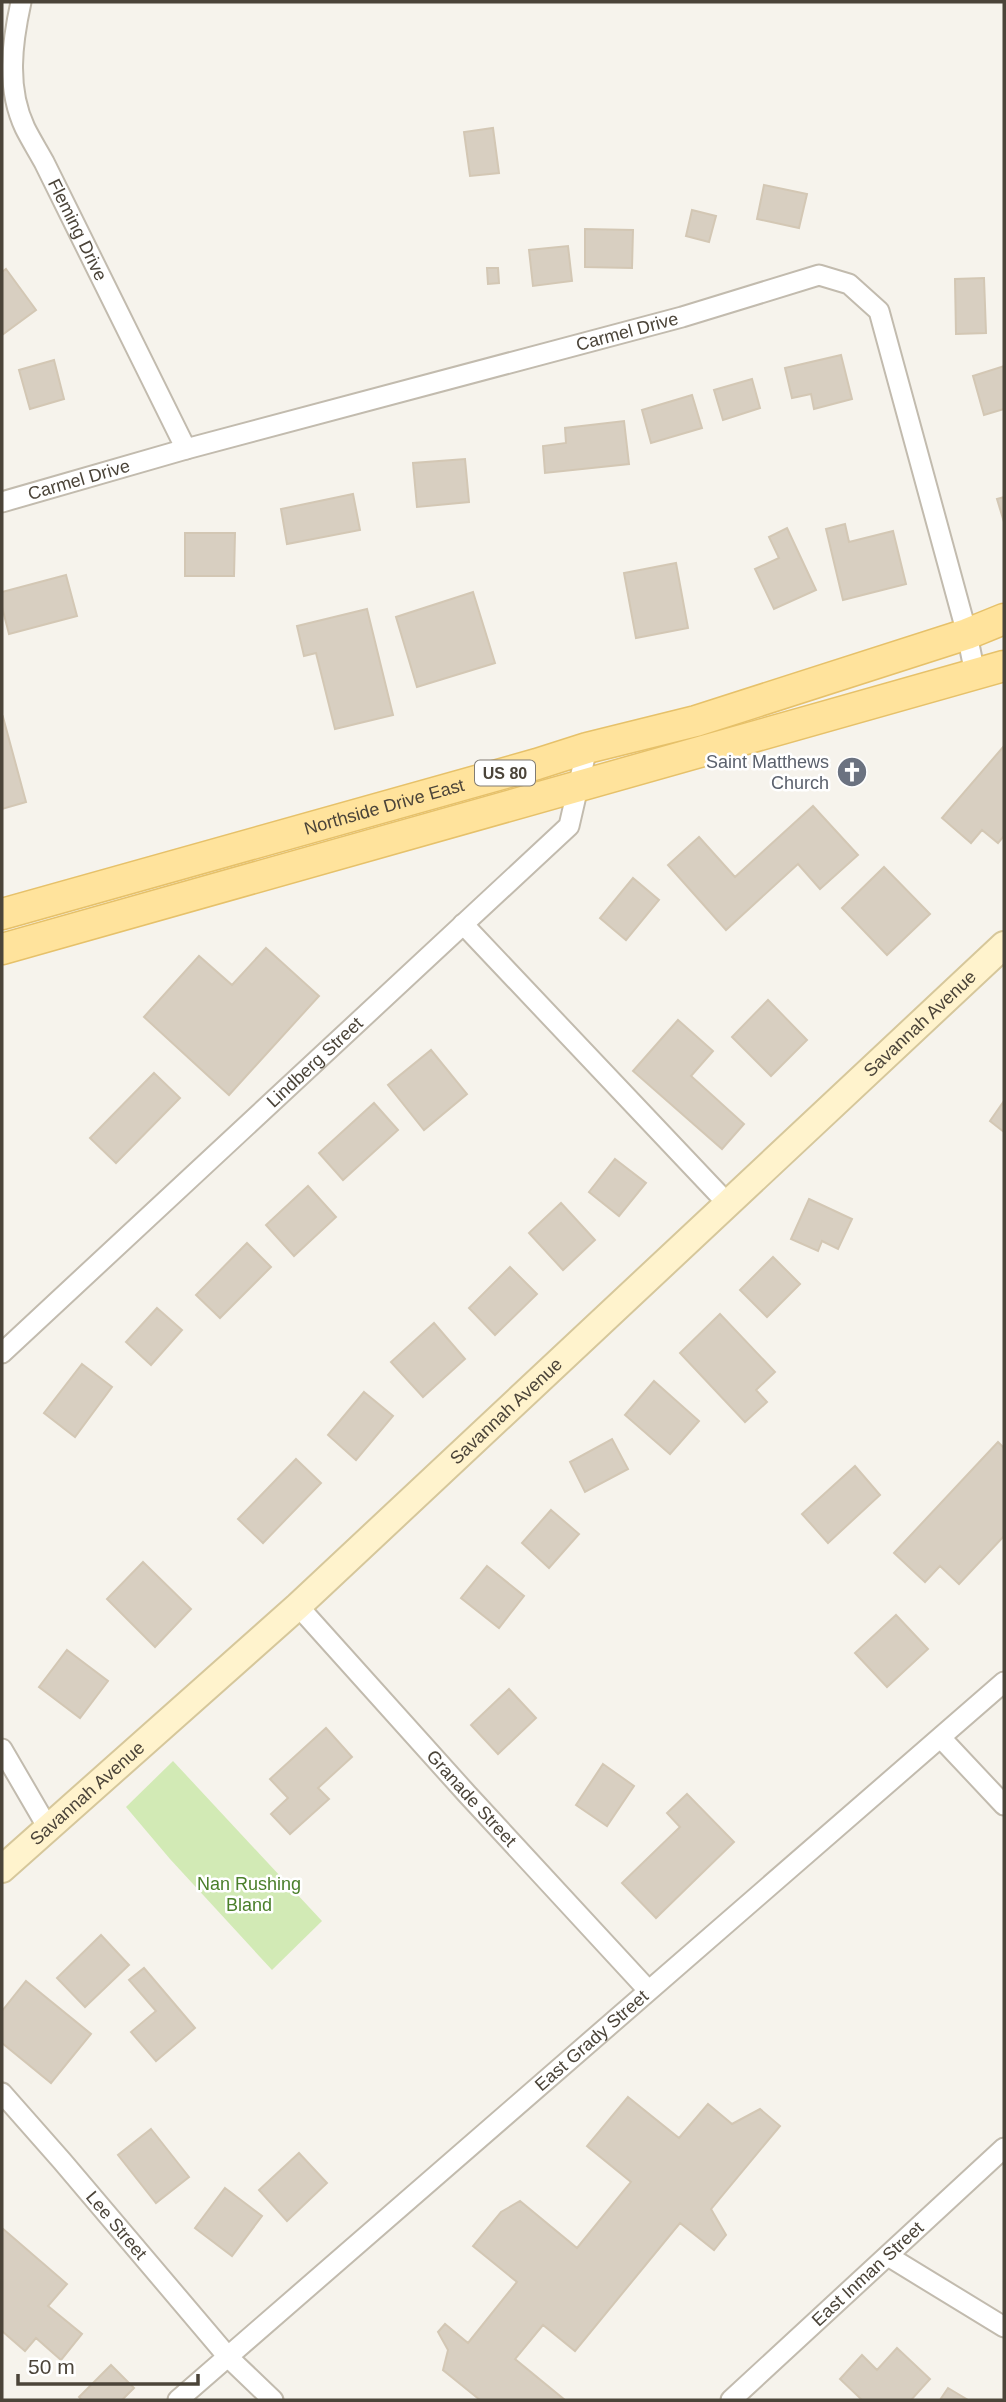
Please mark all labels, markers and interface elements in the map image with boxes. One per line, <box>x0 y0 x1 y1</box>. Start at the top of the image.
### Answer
street label: Fleming Drive <box>44 176 111 284</box>
street label: Carmel Drive <box>574 308 680 355</box>
street label: Carmel Drive <box>26 456 132 504</box>
place label: Saint Matthews Church <box>706 752 829 793</box>
church icon: Saint Matthews Church <box>835 755 869 789</box>
road number: US 80 <box>475 760 535 786</box>
street label: Northside Drive East <box>302 775 466 839</box>
street label: Savannah Avenue <box>860 967 980 1081</box>
street label: Lindberg Street <box>263 1013 367 1112</box>
street label: Savannah Avenue <box>446 1354 566 1468</box>
street label: Savannah Avenue <box>26 1737 148 1849</box>
street label: Granade Street <box>423 1746 520 1851</box>
park label: Nan Rushing Bland <box>197 1874 301 1915</box>
street label: East Grady Street <box>531 1986 652 2095</box>
street label: Lee Street <box>82 2187 151 2263</box>
street label: East Inman Street <box>808 2218 927 2330</box>
scale bar <box>18 2342 198 2386</box>
text: 50 m <box>28 2355 75 2378</box>

